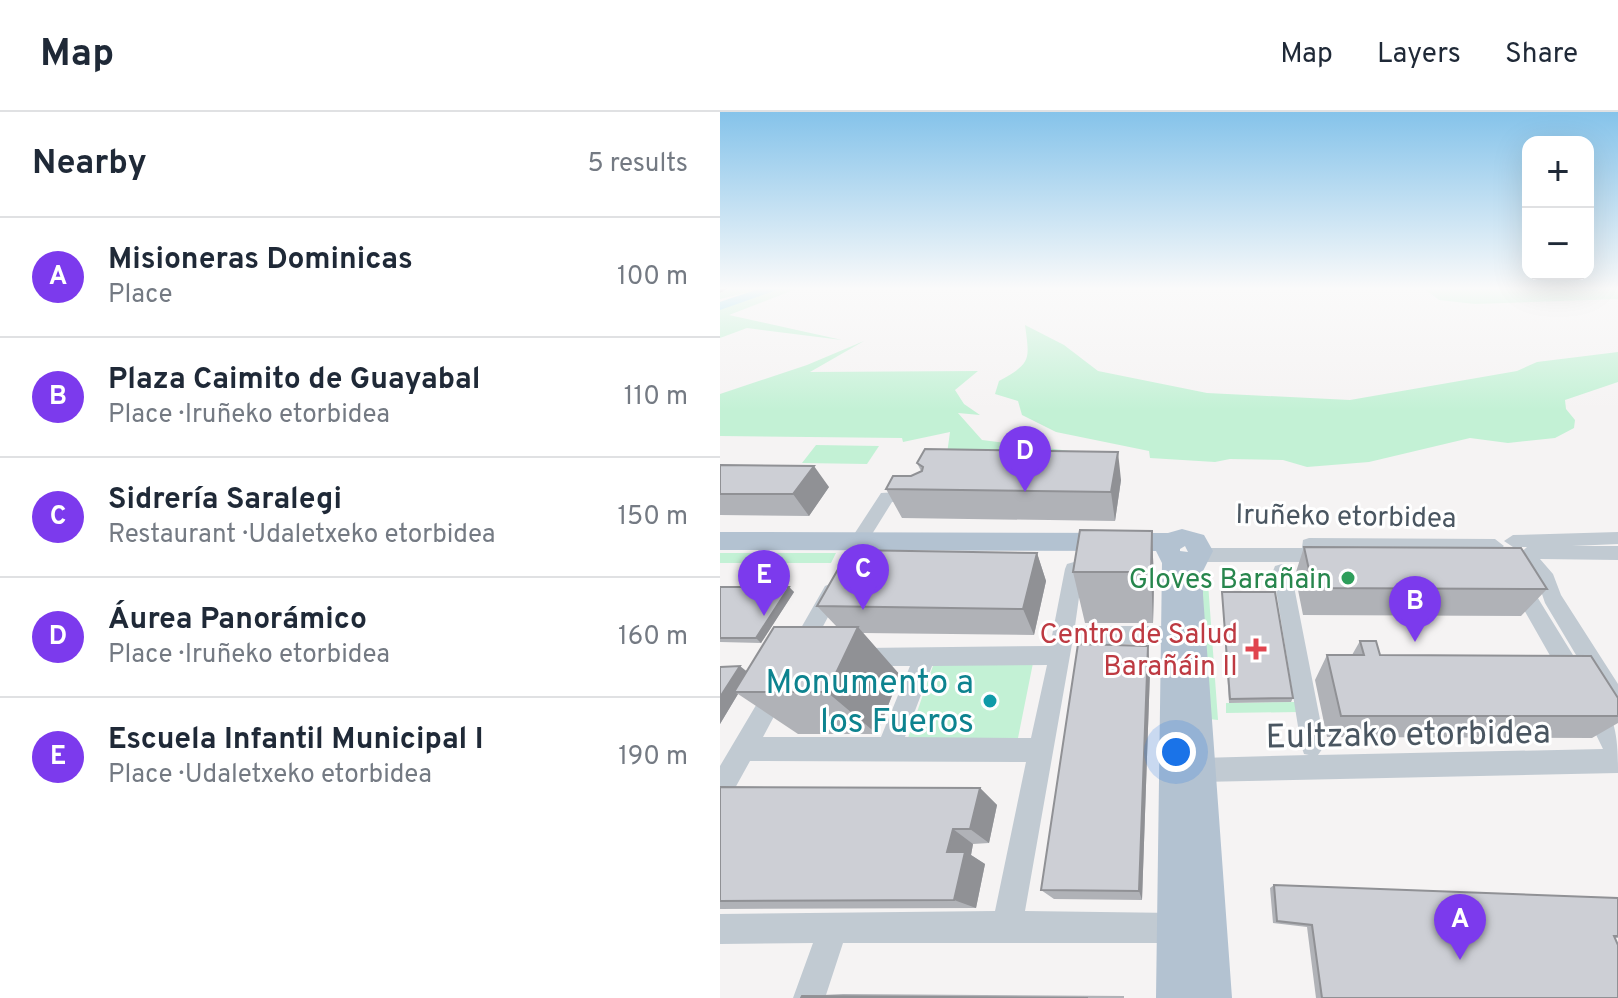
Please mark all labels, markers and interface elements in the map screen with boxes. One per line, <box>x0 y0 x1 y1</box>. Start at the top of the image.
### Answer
text: Map <box>40 31 114 80</box>
text: Map <box>1280 37 1333 73</box>
text: Layers <box>1377 37 1461 73</box>
text: Share <box>1505 37 1578 73</box>
map controls <box>1522 136 1594 280</box>
button: + <box>1522 136 1594 208</box>
text: Nearby <box>32 143 147 186</box>
text: 5 results <box>587 148 688 181</box>
button: − <box>1522 208 1594 280</box>
text: Misioneras Dominicas <box>108 242 413 279</box>
text: A <box>49 261 67 294</box>
text: 100 m <box>617 261 688 294</box>
text: Place <box>108 279 172 312</box>
text: Plaza Caimito de Guayabal <box>108 362 481 399</box>
text: B <box>49 381 67 414</box>
text: 110 m <box>624 381 688 414</box>
text: Place · Iruñeko etorbidea <box>108 399 390 432</box>
pin: D <box>999 426 1051 492</box>
text: Sidrería Saralegi <box>108 482 342 519</box>
street label: Iruñeko etorbidea <box>1235 498 1457 538</box>
text: C <box>50 501 66 534</box>
text: 150 m <box>617 501 688 534</box>
text: Restaurant · Udaletxeko etorbidea <box>108 519 496 552</box>
pin: C <box>837 544 889 610</box>
pin: E <box>738 550 790 616</box>
place label: Gloves Barañain <box>1129 563 1332 599</box>
marker: Gloves Barañain <box>1339 569 1357 587</box>
pin: B <box>1389 576 1441 642</box>
text: Áurea Panorámico <box>108 602 367 639</box>
place label: Centro de Salud Barañáin II <box>1040 618 1238 686</box>
text: D <box>49 621 67 654</box>
text: 160 m <box>618 621 688 654</box>
marker: Centro de Salud Barañáin II <box>1245 638 1267 660</box>
text: Place · Iruñeko etorbidea <box>108 639 390 672</box>
place label: Monumento a los Fueros <box>765 663 974 745</box>
marker: Monumento a los Fueros <box>981 692 999 710</box>
street label: Eultzako etorbidea <box>1265 713 1551 760</box>
text: Escuela Infantil Municipal I <box>108 722 484 759</box>
your location <box>1156 732 1196 772</box>
text: E <box>50 741 66 774</box>
text: 190 m <box>618 741 688 774</box>
text: Place · Udaletxeko etorbidea <box>108 759 432 792</box>
pin: A <box>1434 894 1486 960</box>

